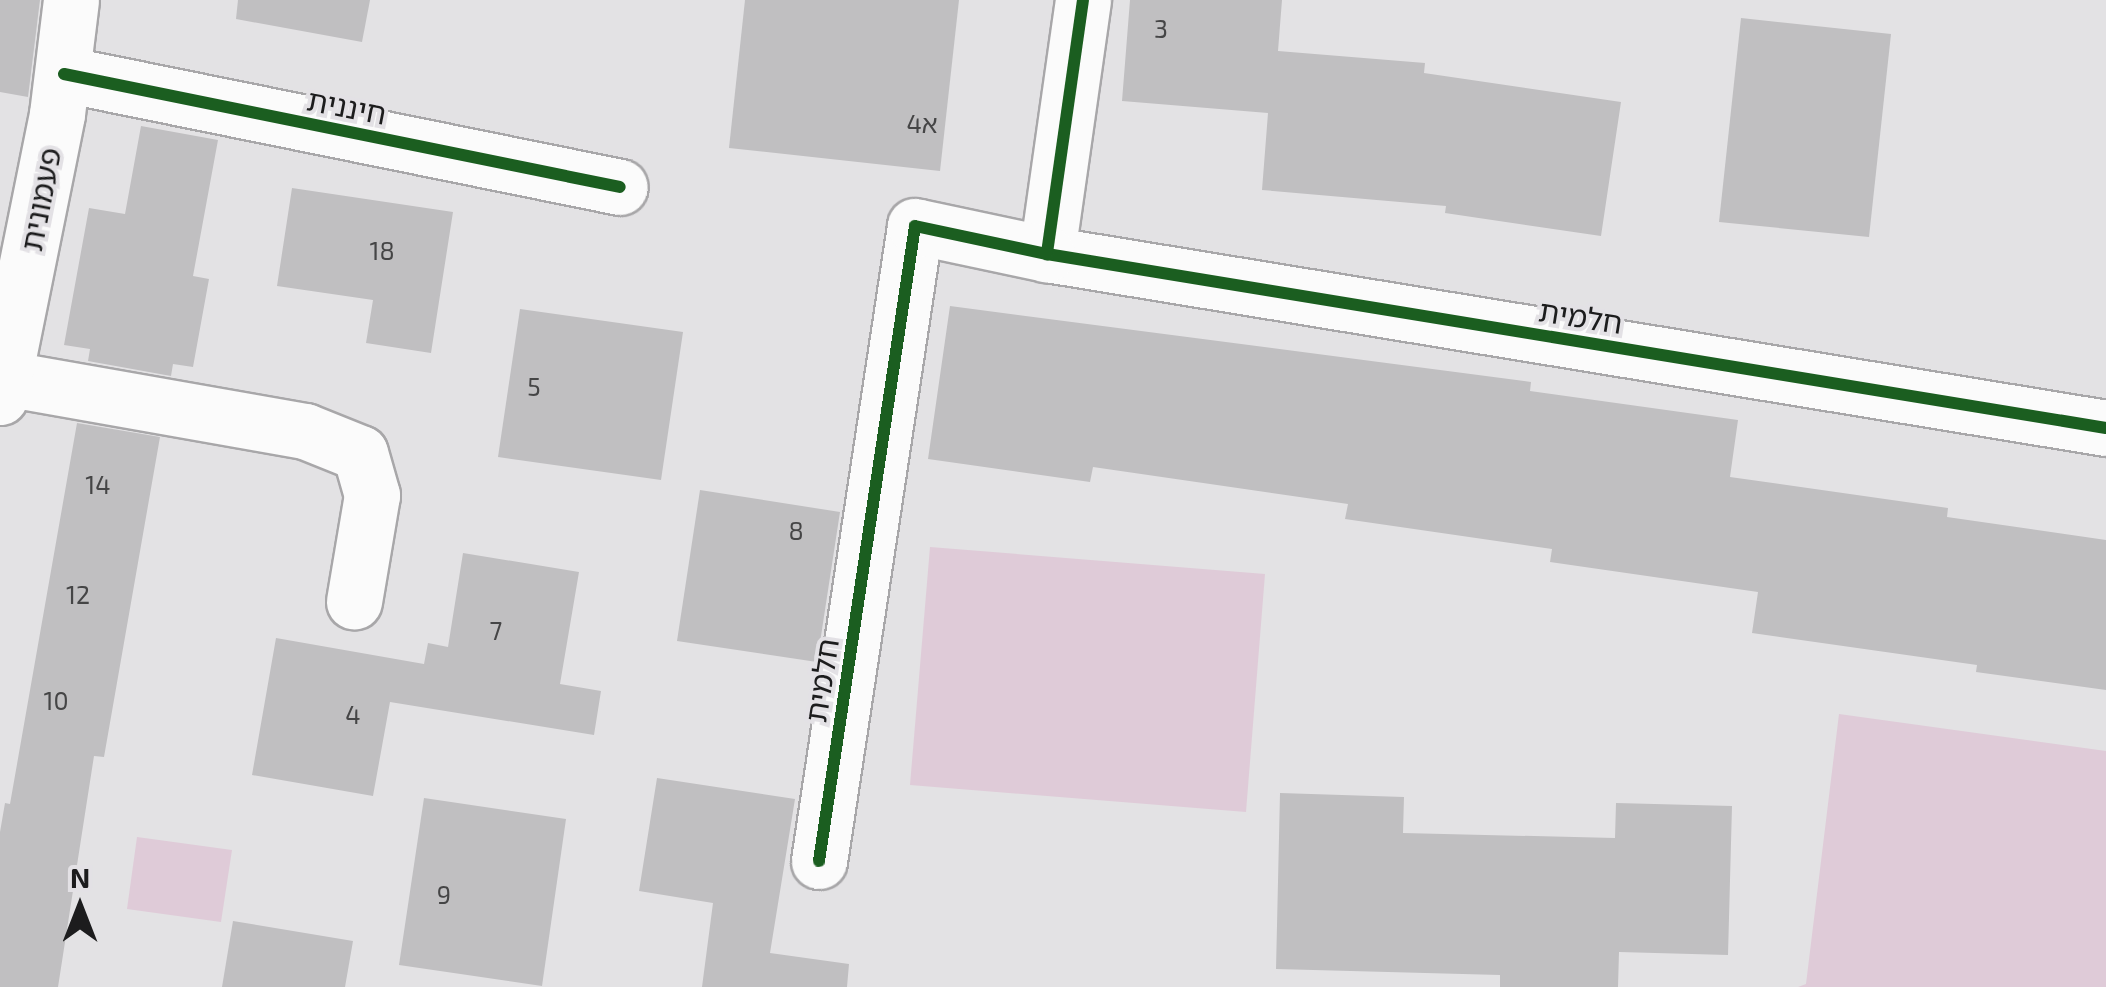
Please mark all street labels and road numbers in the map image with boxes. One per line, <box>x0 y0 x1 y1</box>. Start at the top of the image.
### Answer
street label: חיננית <box>304 81 390 131</box>
street label: פעמונית <box>12 144 68 254</box>
street label: חלמית <box>1537 292 1625 340</box>
street label: חלמית <box>797 636 845 724</box>

